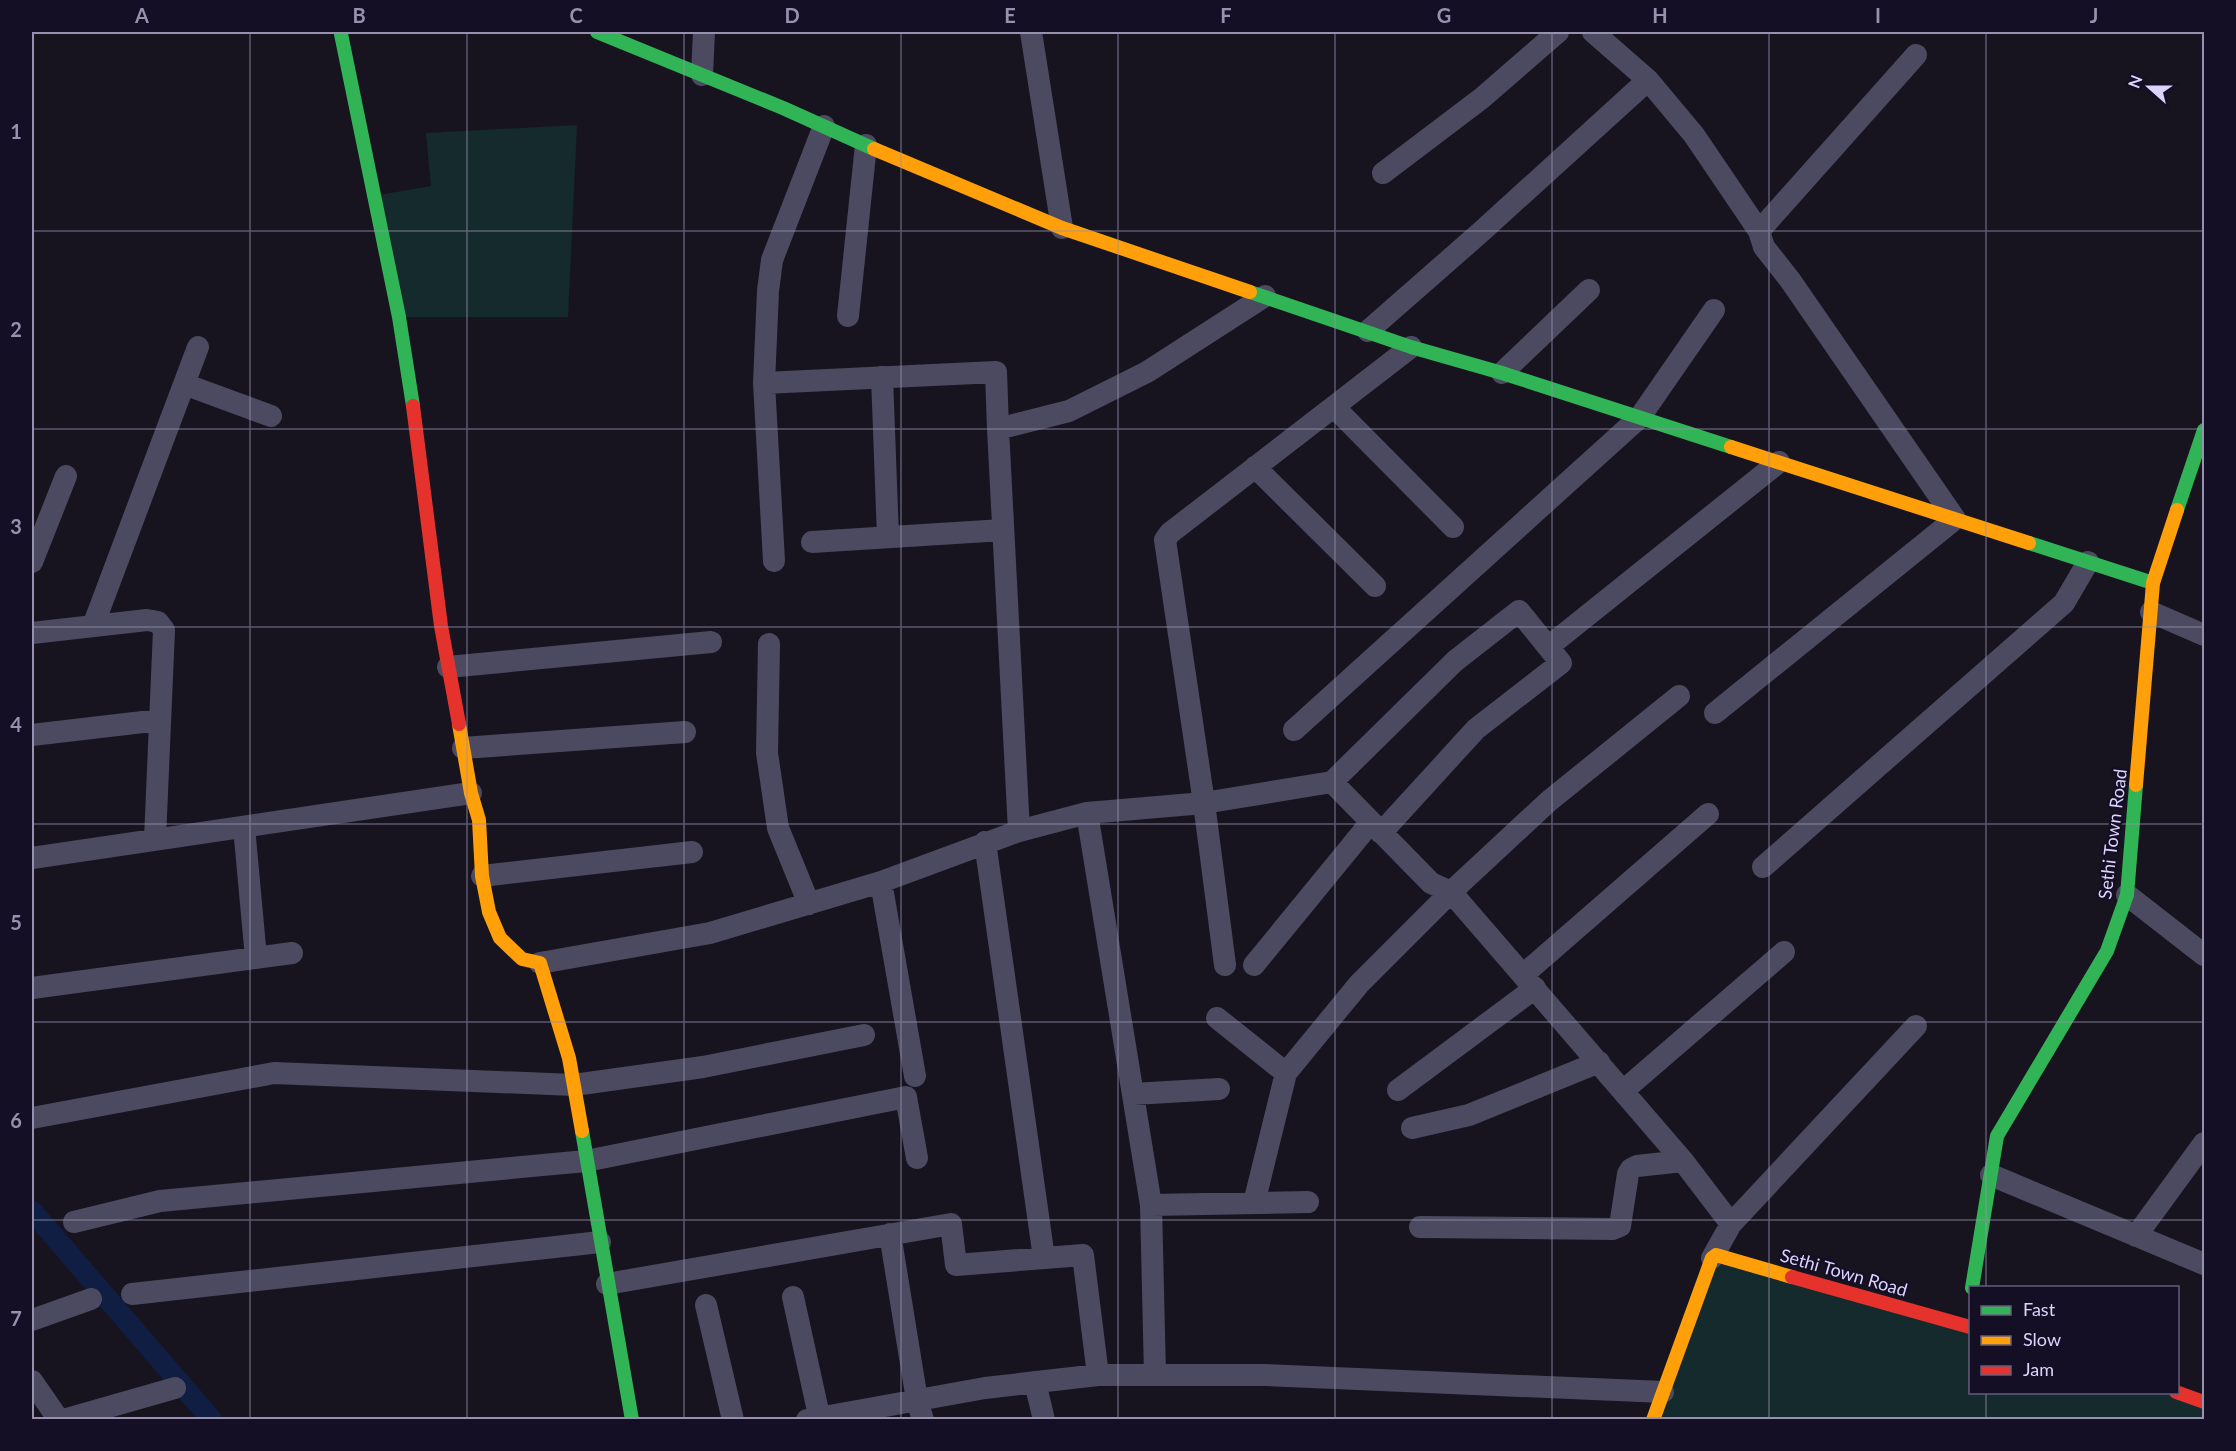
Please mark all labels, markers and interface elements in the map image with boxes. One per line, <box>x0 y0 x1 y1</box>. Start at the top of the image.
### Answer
text: A <box>134 3 149 27</box>
text: B <box>352 3 366 27</box>
text: C <box>569 3 583 27</box>
text: D <box>784 3 800 27</box>
text: E <box>1004 3 1016 27</box>
text: F <box>1220 3 1232 27</box>
text: G <box>1437 3 1451 27</box>
text: H <box>1652 3 1668 27</box>
text: I <box>1875 3 1881 27</box>
text: J <box>2090 3 2098 27</box>
north arrow <box>2119 57 2179 117</box>
text: N <box>2123 72 2146 91</box>
text: 1 <box>10 119 22 143</box>
text: 2 <box>10 317 22 341</box>
text: 3 <box>10 514 22 538</box>
text: 4 <box>10 712 22 736</box>
street label: Sethi Town Road <box>2093 768 2131 900</box>
text: 5 <box>10 910 22 934</box>
text: 6 <box>10 1108 22 1132</box>
street label: Sethi Town Road <box>1778 1243 1910 1301</box>
legend <box>1969 1286 2179 1394</box>
text: Fast <box>2023 1298 2056 1320</box>
text: 7 <box>10 1306 22 1330</box>
text: Slow <box>2023 1328 2061 1350</box>
text: Jam <box>2023 1358 2054 1380</box>

